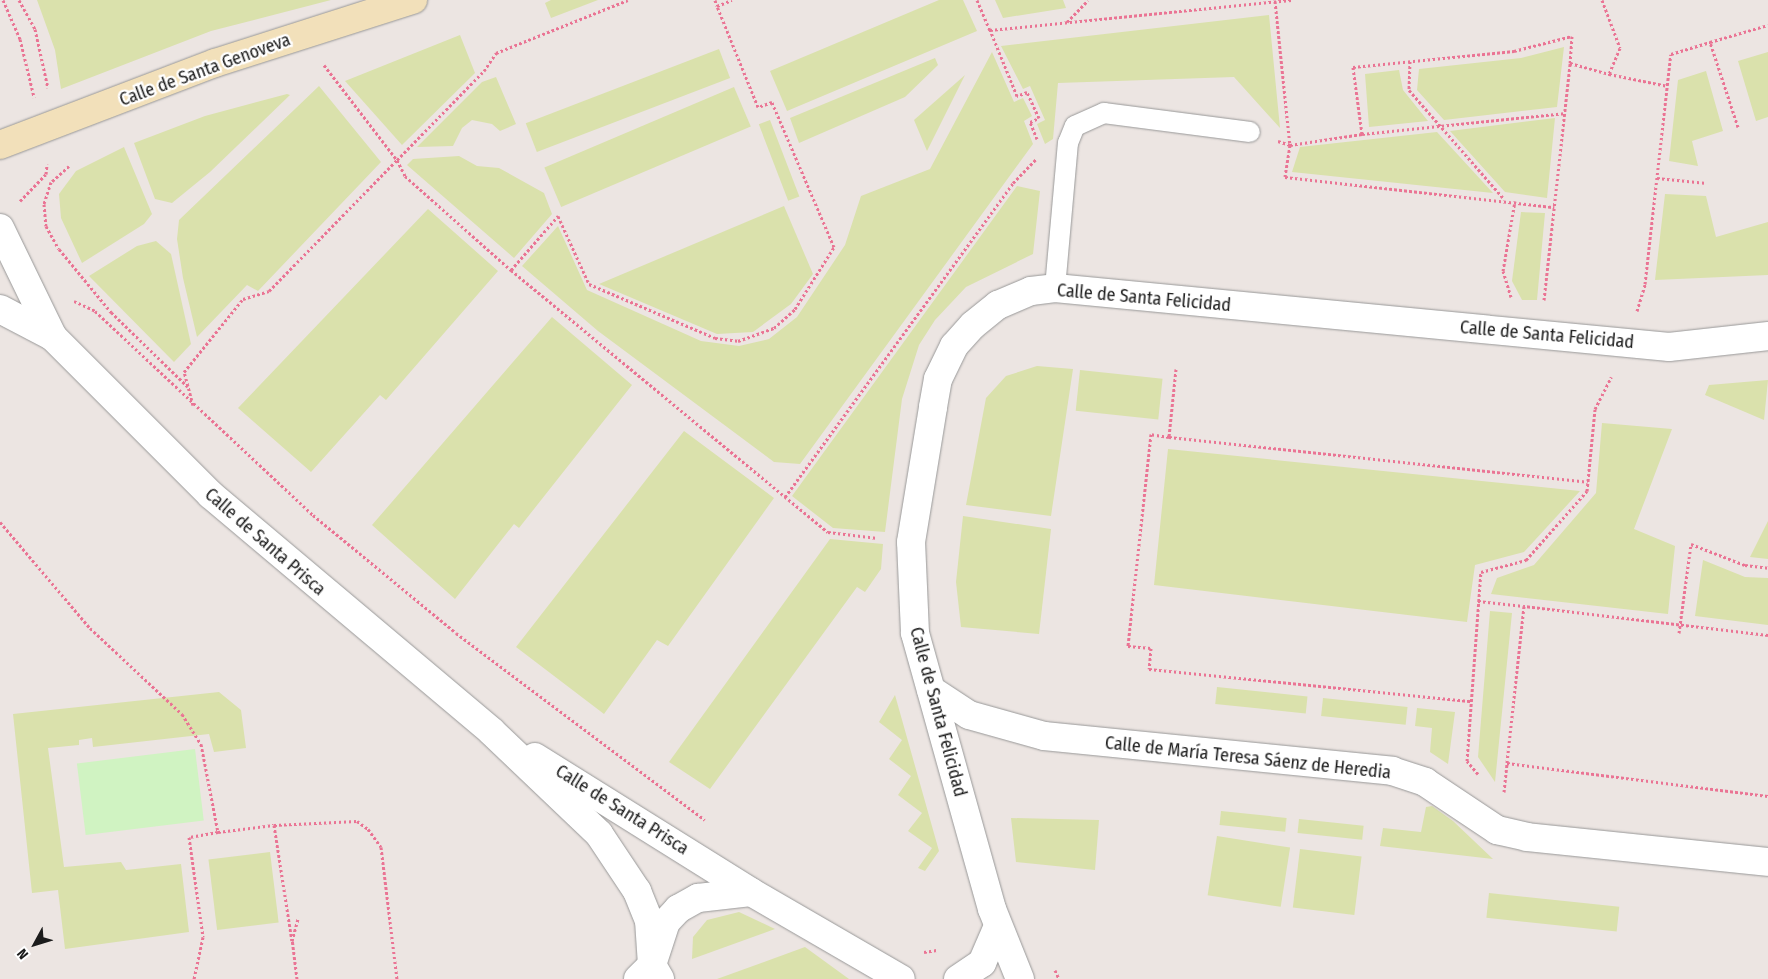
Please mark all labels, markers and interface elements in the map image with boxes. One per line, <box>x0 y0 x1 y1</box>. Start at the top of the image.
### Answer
street label: Calle de Santa Genoveva <box>117 29 293 111</box>
street label: Calle de Santa Felicidad <box>1056 280 1232 316</box>
street label: Calle de Santa Felicidad <box>1459 317 1635 353</box>
street label: Calle de Santa Prisca <box>200 484 330 600</box>
street label: Calle de Santa Felicidad <box>905 625 971 799</box>
street label: Calle de María Teresa Sáenz de Heredia <box>1104 732 1392 784</box>
street label: Calle de Santa Prisca <box>551 760 693 860</box>
north arrow <box>10 919 60 969</box>
text: N <box>14 945 32 962</box>

